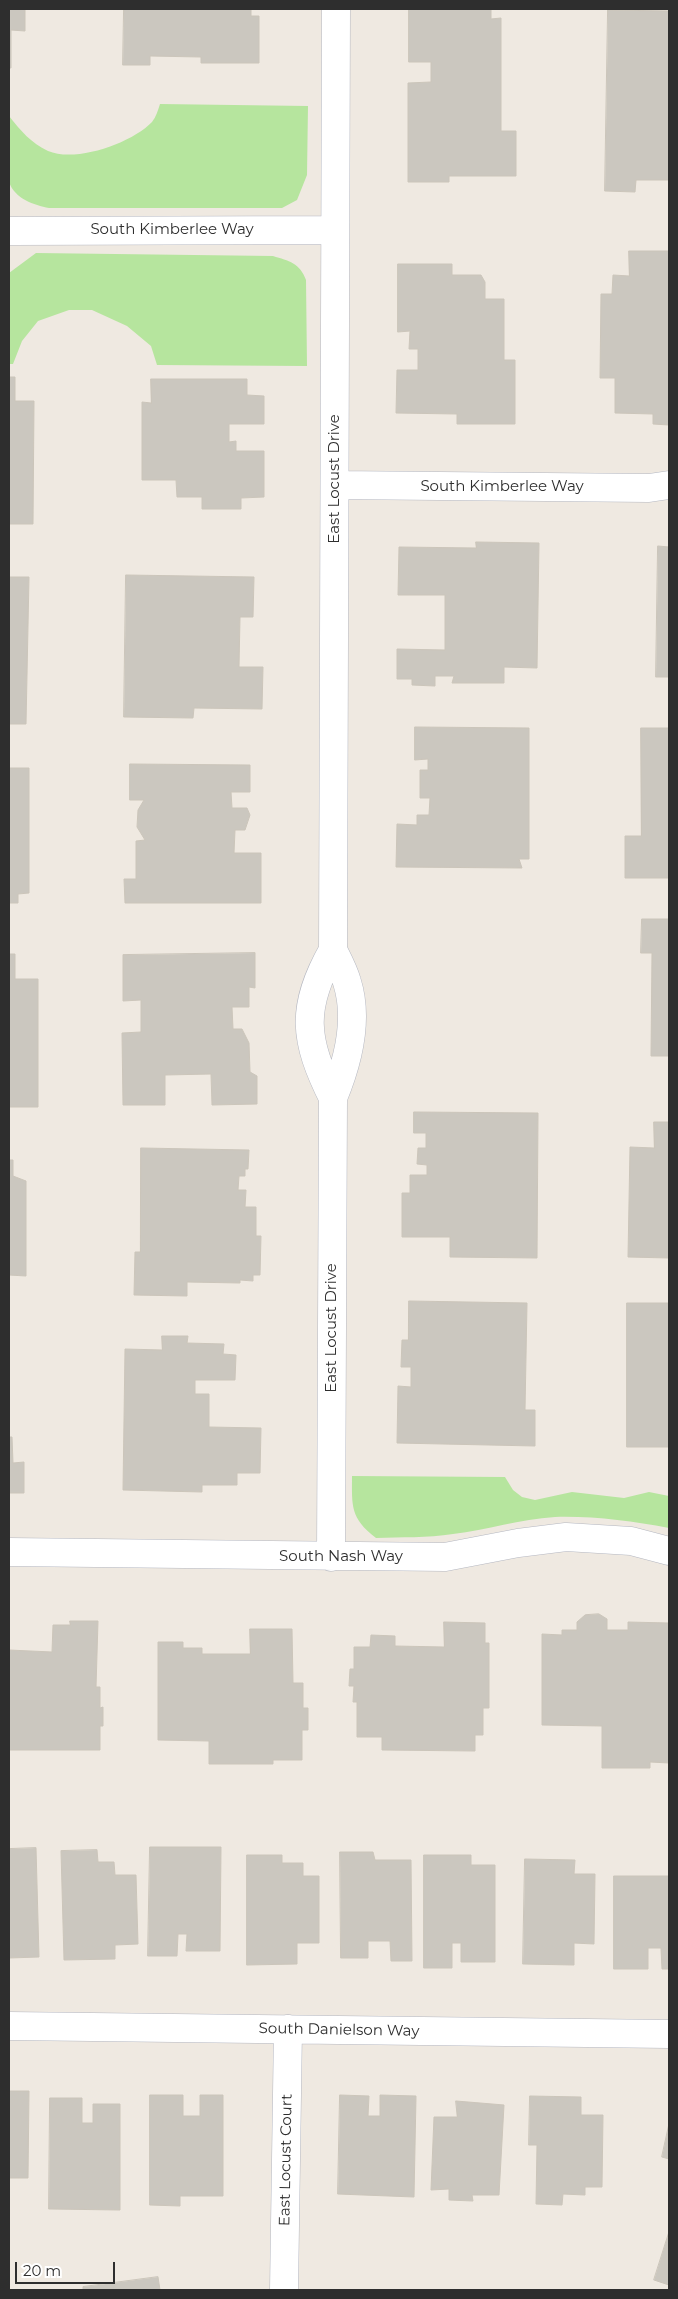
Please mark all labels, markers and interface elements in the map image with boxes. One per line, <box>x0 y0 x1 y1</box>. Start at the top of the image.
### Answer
street label: South Kimberlee Way <box>90 221 254 239</box>
street label: East Locust Drive <box>326 414 344 544</box>
street label: South Kimberlee Way <box>420 478 584 496</box>
street label: East Locust Drive <box>323 1263 341 1393</box>
street label: South Nash Way <box>279 1548 403 1566</box>
street label: South Danielson Way <box>259 2020 419 2040</box>
street label: East Locust Court <box>276 2094 296 2226</box>
scale bar <box>18 2252 118 2284</box>
text: 20 m <box>23 2261 61 2280</box>

